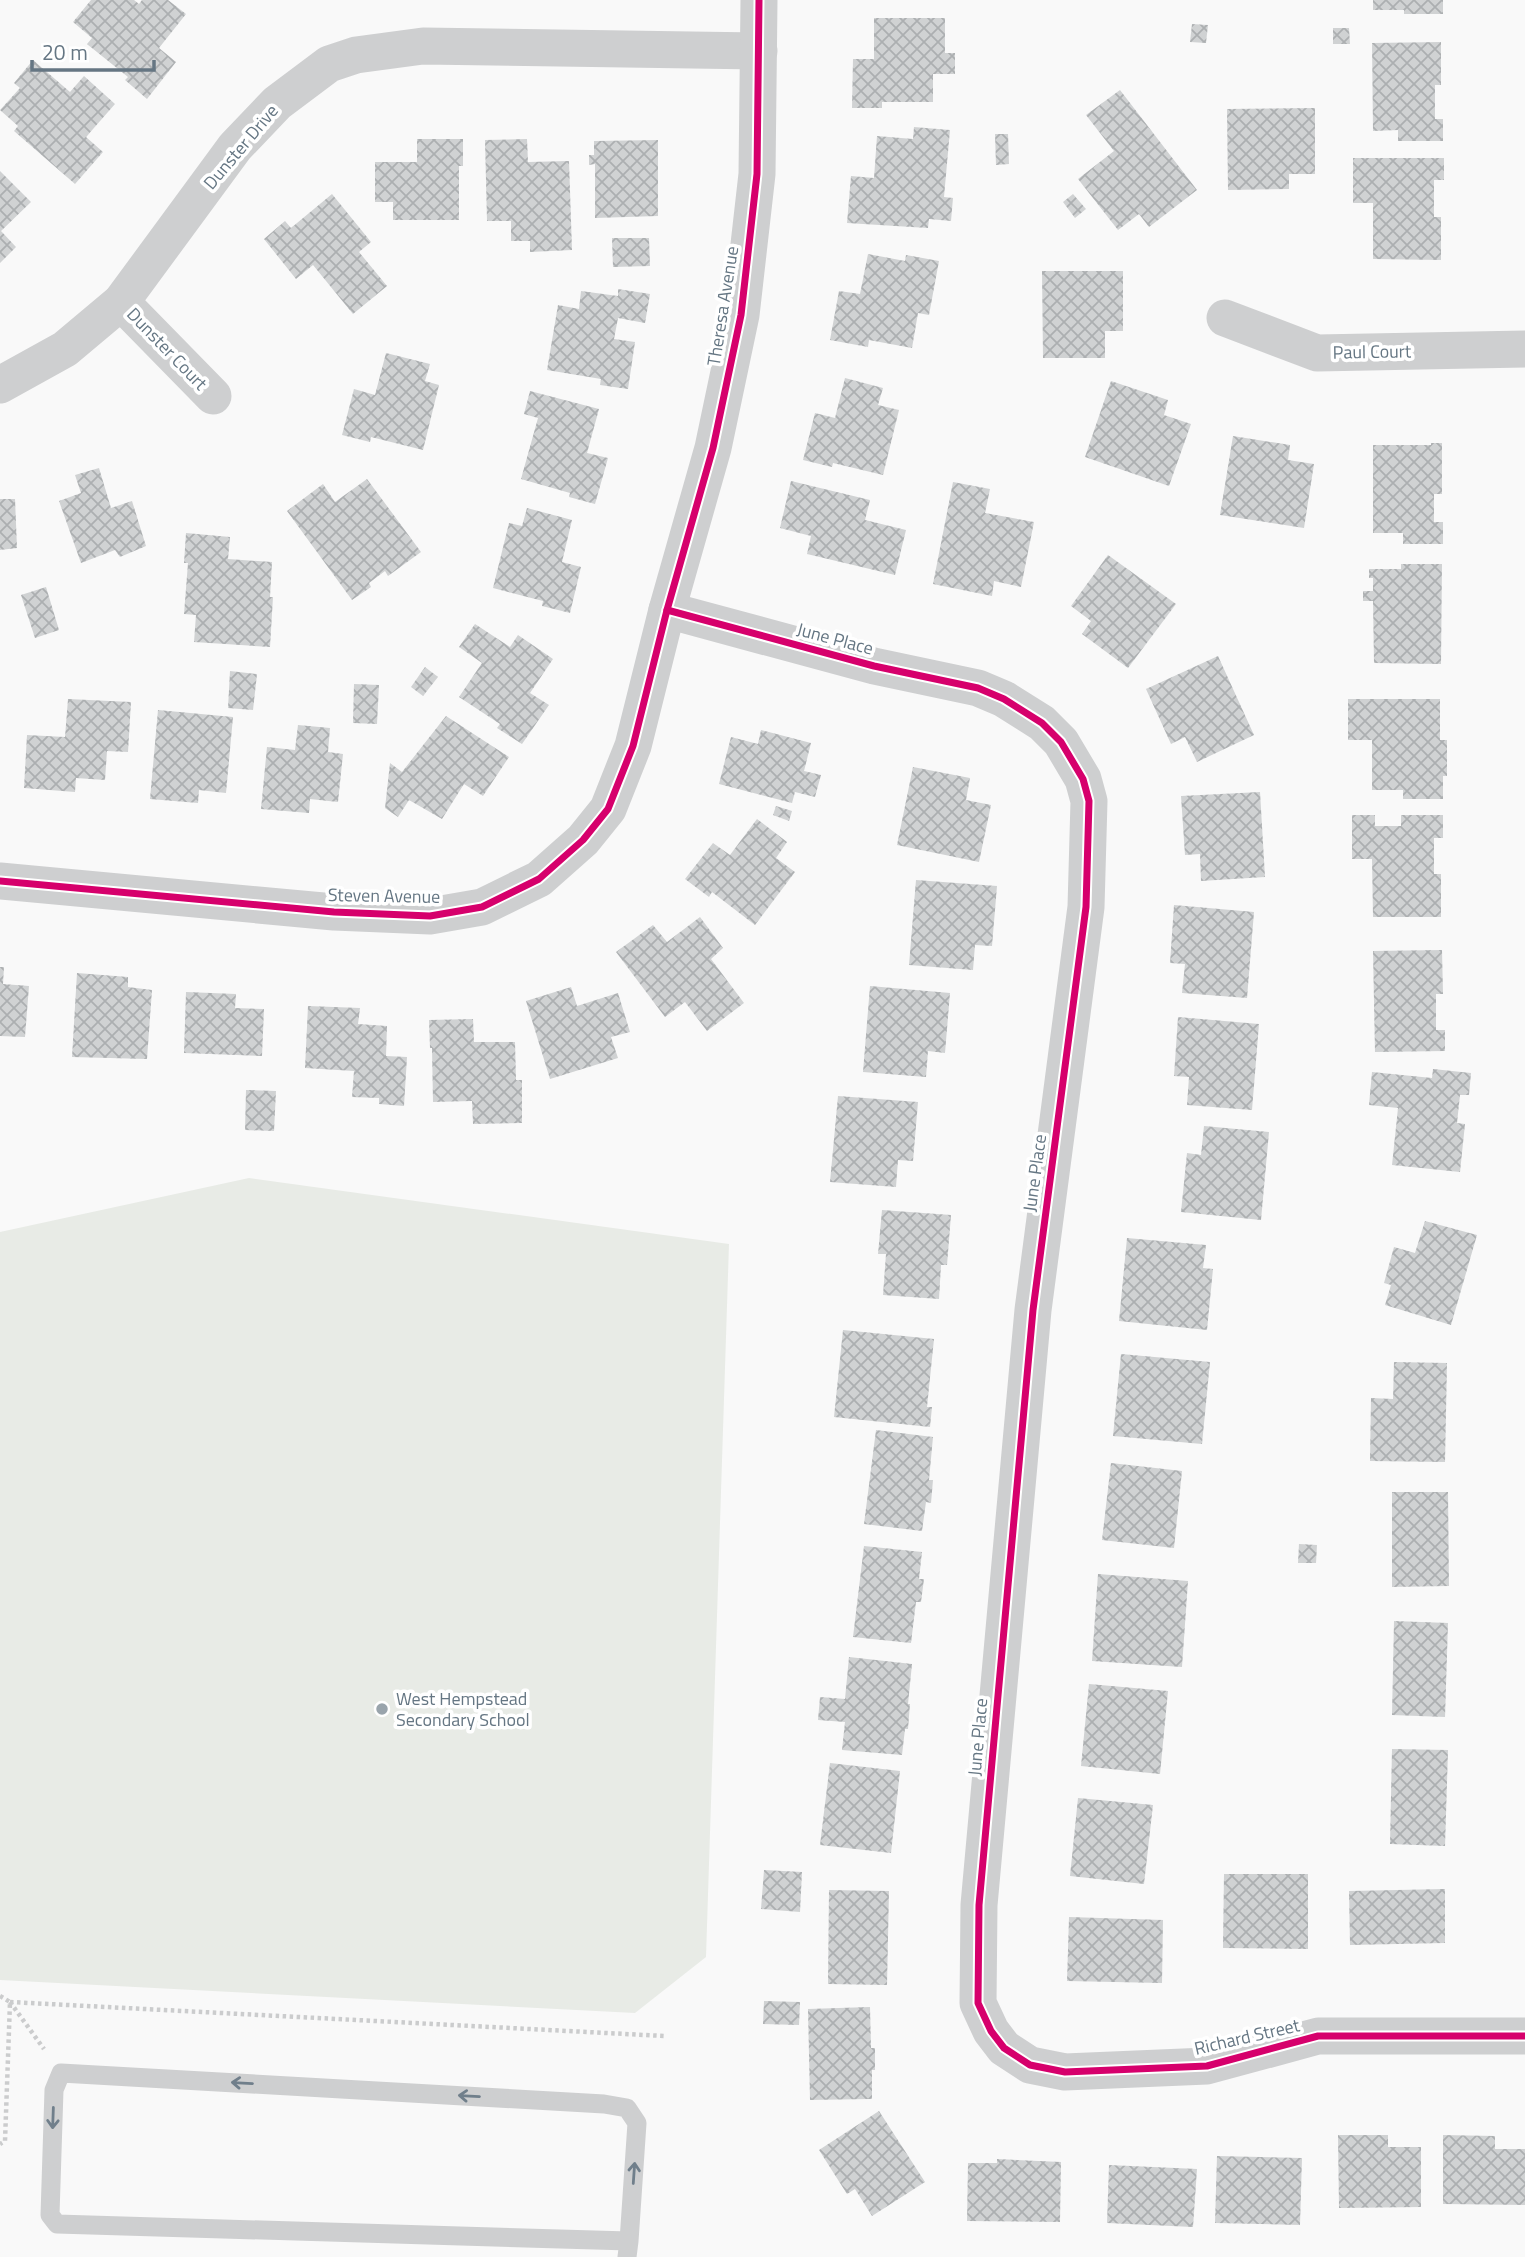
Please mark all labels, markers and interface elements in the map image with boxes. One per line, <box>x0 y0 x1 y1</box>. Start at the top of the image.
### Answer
scale bar <box>32 28 154 72</box>
text: 20 m <box>42 36 88 68</box>
street label: Dunster Drive <box>197 98 284 195</box>
street label: Theresa Avenue <box>700 244 745 368</box>
street label: Dunster Court <box>121 301 214 397</box>
street label: Paul Court <box>1333 337 1412 366</box>
street label: June Place <box>794 615 876 662</box>
street label: Steven Avenue <box>328 881 440 910</box>
street label: June Place <box>1016 1132 1053 1214</box>
place label: West Hempstead Secondary School <box>396 1685 530 1733</box>
street label: June Place <box>961 1697 994 1777</box>
marker: West Hempstead Secondary School <box>374 1701 390 1717</box>
street label: Richard Street <box>1192 2011 1303 2062</box>
one-way arrow <box>231 2076 254 2089</box>
one-way arrow <box>458 2089 481 2102</box>
one-way arrow <box>46 2106 60 2129</box>
one-way arrow <box>628 2163 641 2185</box>

